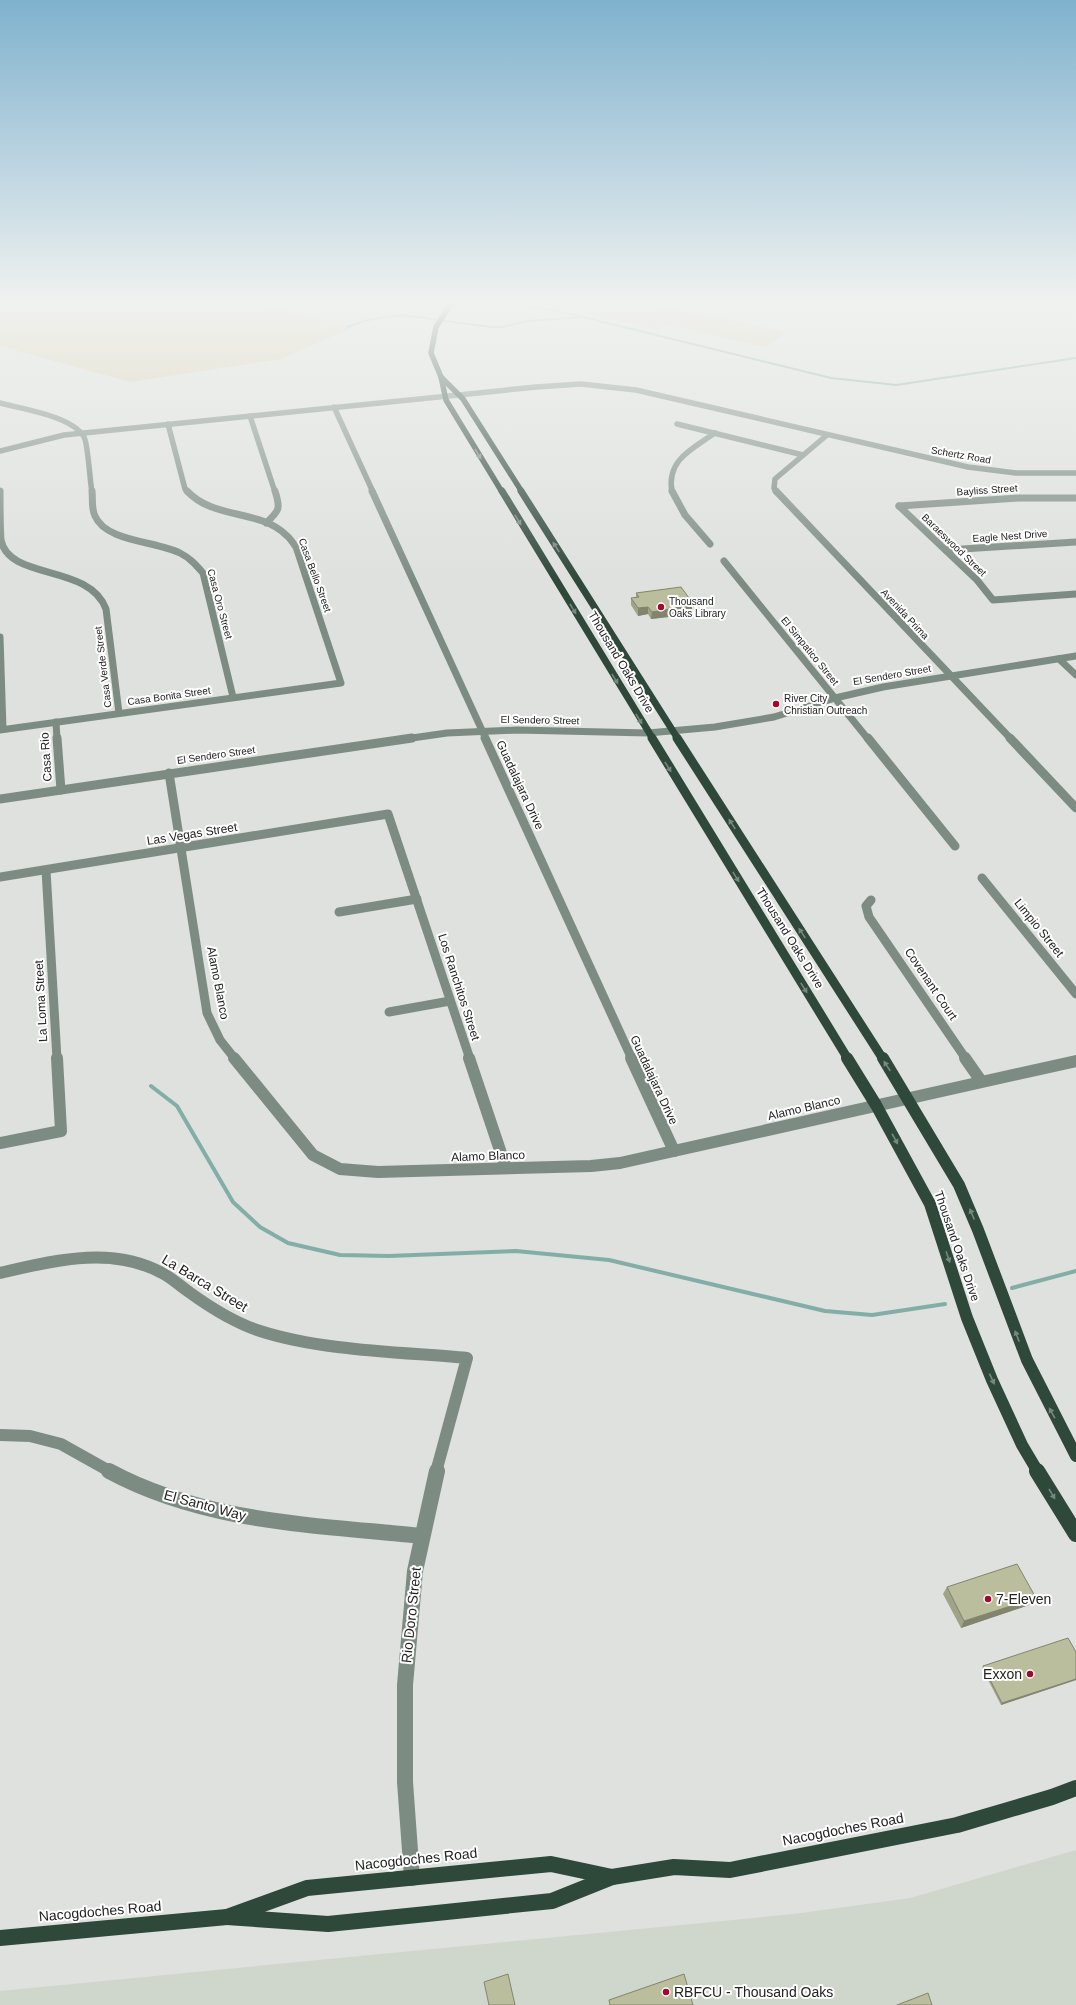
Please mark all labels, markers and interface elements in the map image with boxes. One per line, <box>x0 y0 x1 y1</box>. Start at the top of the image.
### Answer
street label: Schertz Road <box>930 444 992 466</box>
one-way arrow <box>475 448 482 460</box>
street label: Bayliss Street <box>956 482 1018 498</box>
street label: Baraeswood Street <box>920 511 989 579</box>
one-way arrow <box>515 514 522 526</box>
street label: Eagle Nest Drive <box>972 528 1048 544</box>
street label: Casa Bello Street <box>297 537 334 614</box>
one-way arrow <box>553 541 560 552</box>
street label: Casa Oro Street <box>205 568 235 641</box>
street label: Avenida Prima <box>879 587 931 642</box>
place label: Thousand Oaks Library <box>669 596 726 619</box>
marker: Thousand Oaks Library <box>656 602 666 612</box>
one-way arrow <box>569 603 576 615</box>
street label: Thousand Oaks Drive <box>585 609 657 716</box>
street label: El Simpatico Street <box>779 614 841 688</box>
street label: Casa Verde Street <box>93 626 113 708</box>
street label: El Sendero Street <box>852 663 932 687</box>
one-way arrow <box>611 673 618 685</box>
street label: Casa Bonita Street <box>127 685 212 707</box>
place label: River City Christian Outreach <box>784 693 867 716</box>
marker: River City Christian Outreach <box>771 699 781 709</box>
one-way arrow <box>636 713 643 725</box>
street label: El Sendero Street <box>500 714 580 726</box>
street label: Casa Rio <box>37 732 55 782</box>
street label: Guadalajara Drive <box>493 738 547 832</box>
street label: El Sendero Street <box>176 744 256 766</box>
one-way arrow <box>665 761 672 773</box>
one-way arrow <box>728 818 735 830</box>
street label: Las Vegas Street <box>146 820 239 848</box>
one-way arrow <box>733 871 740 883</box>
street label: Thousand Oaks Drive <box>753 885 827 991</box>
street label: Limpio Street <box>1011 896 1067 960</box>
one-way arrow <box>798 928 806 938</box>
street label: Los Ranchitos Street <box>435 932 483 1043</box>
street label: Alamo Blanco <box>204 945 232 1021</box>
street label: Covenant Court <box>902 945 961 1023</box>
street label: La Loma Street <box>32 959 50 1042</box>
one-way arrow <box>801 982 808 994</box>
street label: Guadalajara Drive <box>627 1033 681 1127</box>
one-way arrow <box>884 1060 891 1072</box>
street label: Alamo Blanco <box>766 1093 842 1123</box>
one-way arrow <box>892 1133 898 1145</box>
street label: Alamo Blanco <box>451 1148 526 1164</box>
street label: Thousand Oaks Drive <box>931 1189 983 1303</box>
one-way arrow <box>969 1209 975 1220</box>
street label: La Barca Street <box>159 1251 251 1315</box>
one-way arrow <box>945 1251 951 1263</box>
one-way arrow <box>1014 1330 1020 1342</box>
one-way arrow <box>989 1374 995 1385</box>
one-way arrow <box>1049 1407 1055 1418</box>
street label: El Santo Way <box>162 1486 248 1524</box>
one-way arrow <box>1048 1489 1056 1499</box>
street label: Rio Doro Street <box>398 1566 424 1664</box>
place label: 7-Eleven <box>996 1591 1051 1607</box>
marker: 7-Eleven <box>983 1594 993 1604</box>
place label: Exxon <box>983 1666 1022 1682</box>
marker: Exxon <box>1025 1669 1035 1679</box>
street label: Nacogdoches Road <box>781 1809 905 1849</box>
street label: Nacogdoches Road <box>354 1845 478 1873</box>
street label: Nacogdoches Road <box>38 1898 162 1924</box>
place label: RBFCU - Thousand Oaks <box>674 1984 833 2000</box>
marker: RBFCU - Thousand Oaks <box>661 1987 671 1997</box>

